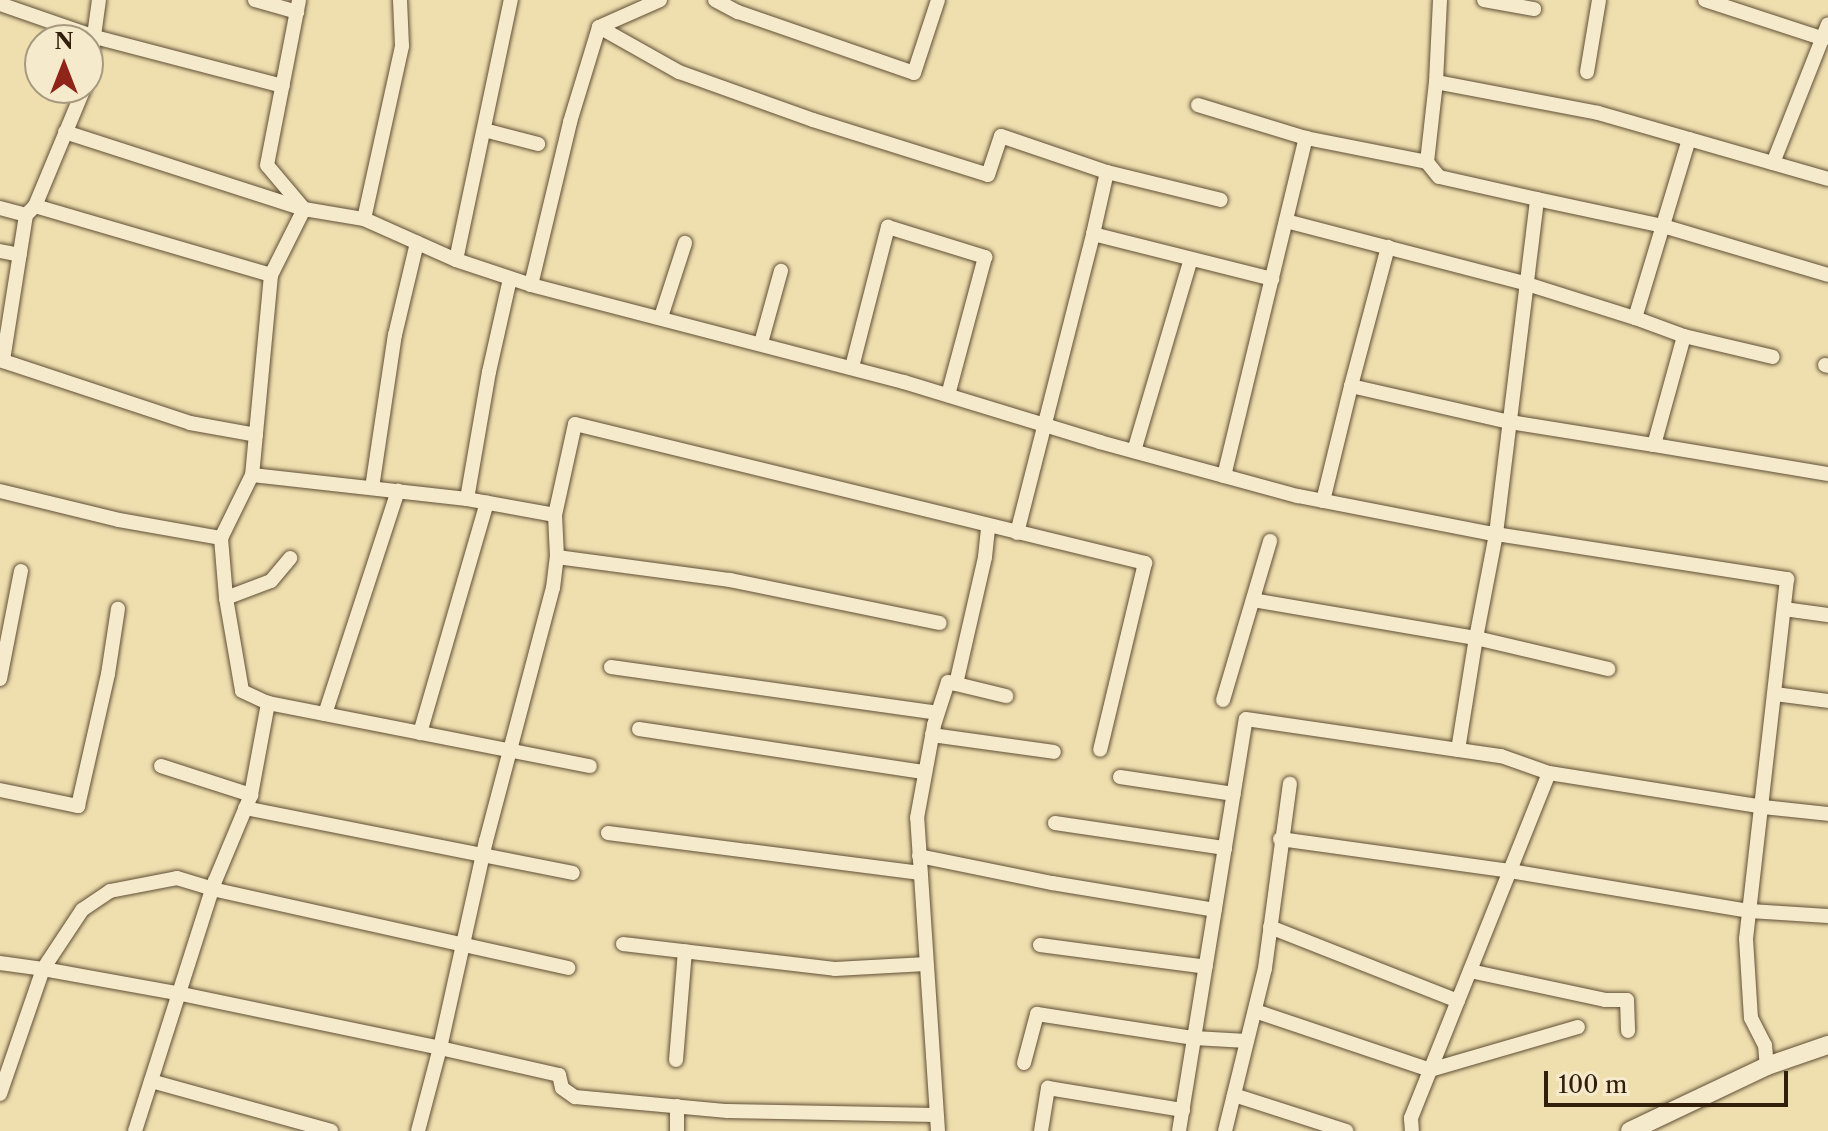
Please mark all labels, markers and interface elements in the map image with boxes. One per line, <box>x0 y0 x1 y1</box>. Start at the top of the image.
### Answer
north arrow <box>24 24 104 104</box>
text: N <box>54 28 74 55</box>
scale bar <box>1548 1055 1792 1105</box>
text: 100 m <box>1558 1070 1627 1099</box>

